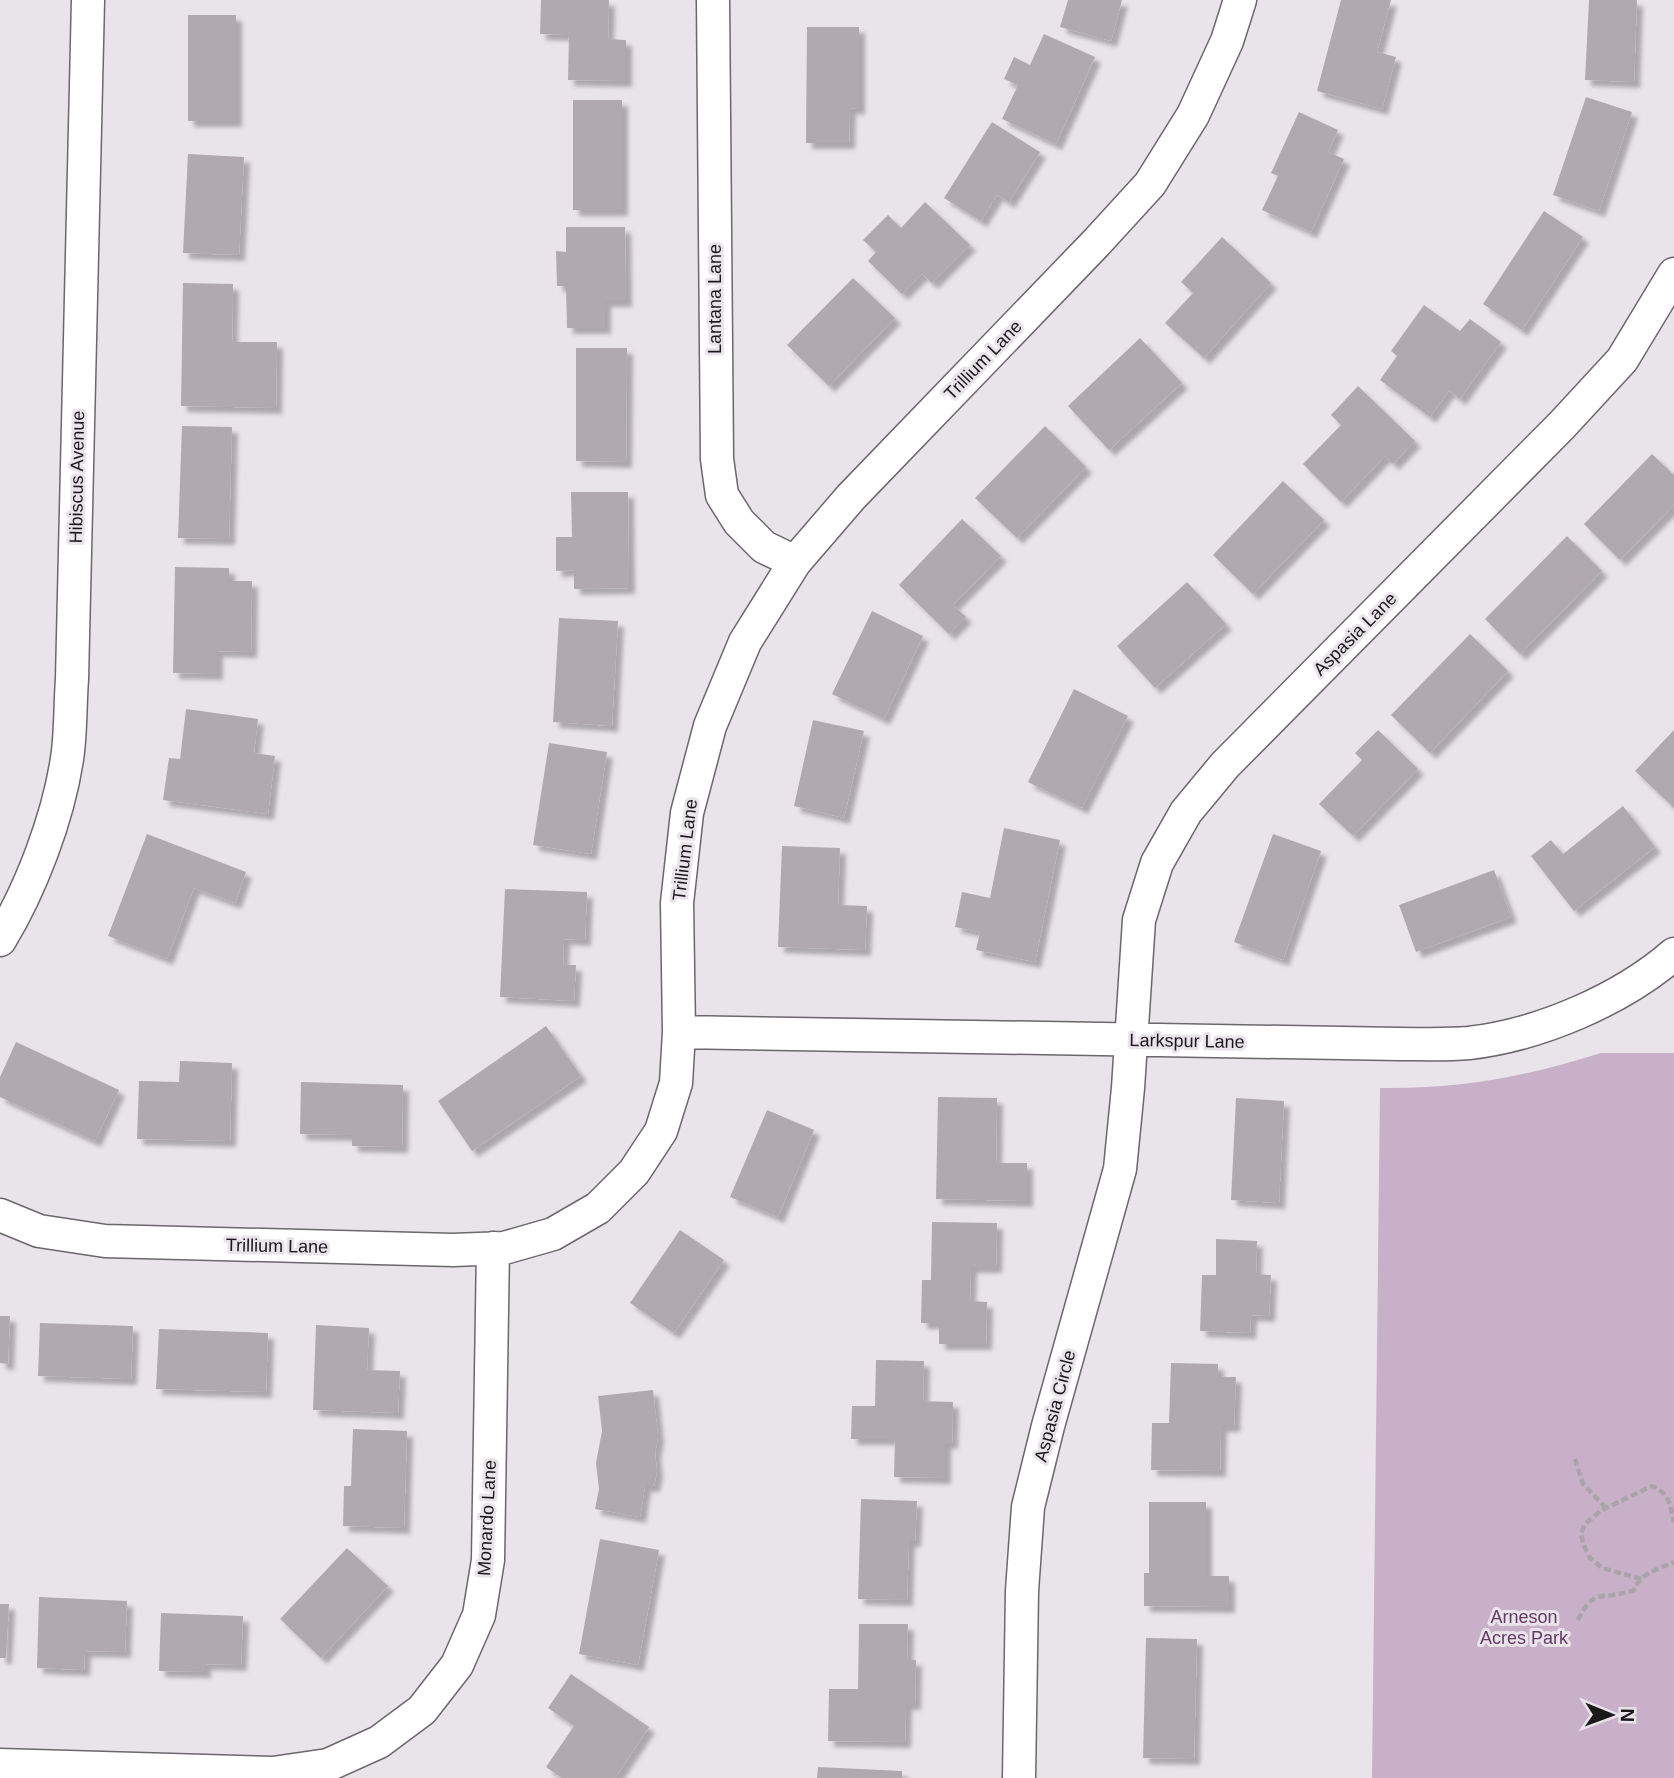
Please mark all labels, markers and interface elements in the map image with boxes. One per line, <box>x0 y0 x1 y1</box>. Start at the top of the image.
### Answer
street label: Lantana Lane <box>705 244 725 354</box>
street label: Trillium Lane <box>940 316 1026 404</box>
street label: Hibiscus Avenue <box>66 410 88 544</box>
street label: Aspasia Lane <box>1309 588 1401 680</box>
street label: Trillium Lane <box>669 798 701 902</box>
street label: Larkspur Lane <box>1129 1030 1245 1052</box>
street label: Trillium Lane <box>226 1235 328 1257</box>
street label: Aspasia Circle <box>1030 1348 1080 1464</box>
street label: Monardo Lane <box>474 1460 500 1576</box>
park label: Arneson Acres Park <box>1480 1607 1569 1648</box>
north arrow <box>1576 1680 1646 1750</box>
text: N <box>1617 1708 1638 1722</box>

